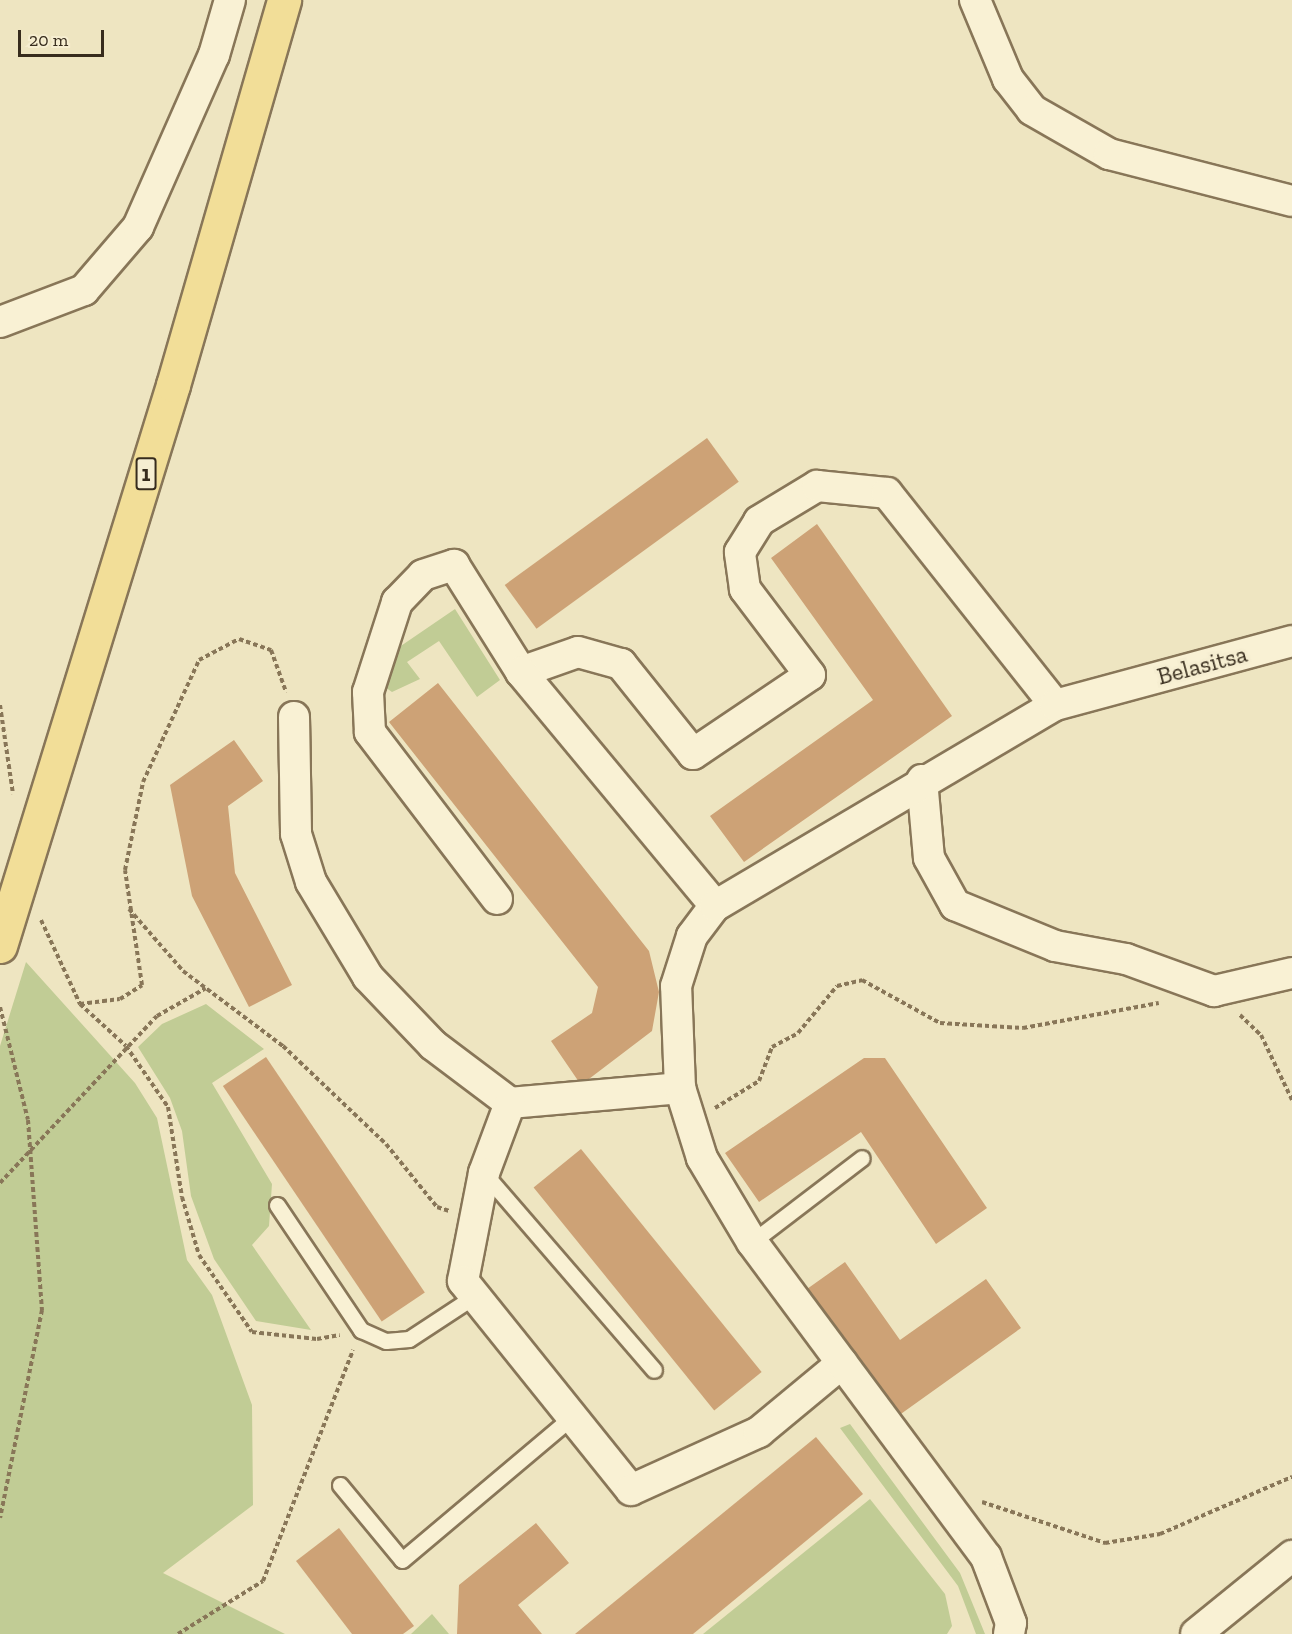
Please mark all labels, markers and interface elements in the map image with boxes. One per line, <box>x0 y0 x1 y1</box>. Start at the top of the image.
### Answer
scale bar <box>21 18 106 56</box>
text: 20 m <box>29 29 68 51</box>
road number: 1 <box>136 455 156 493</box>
street label: Belasitsa <box>1154 639 1250 691</box>

